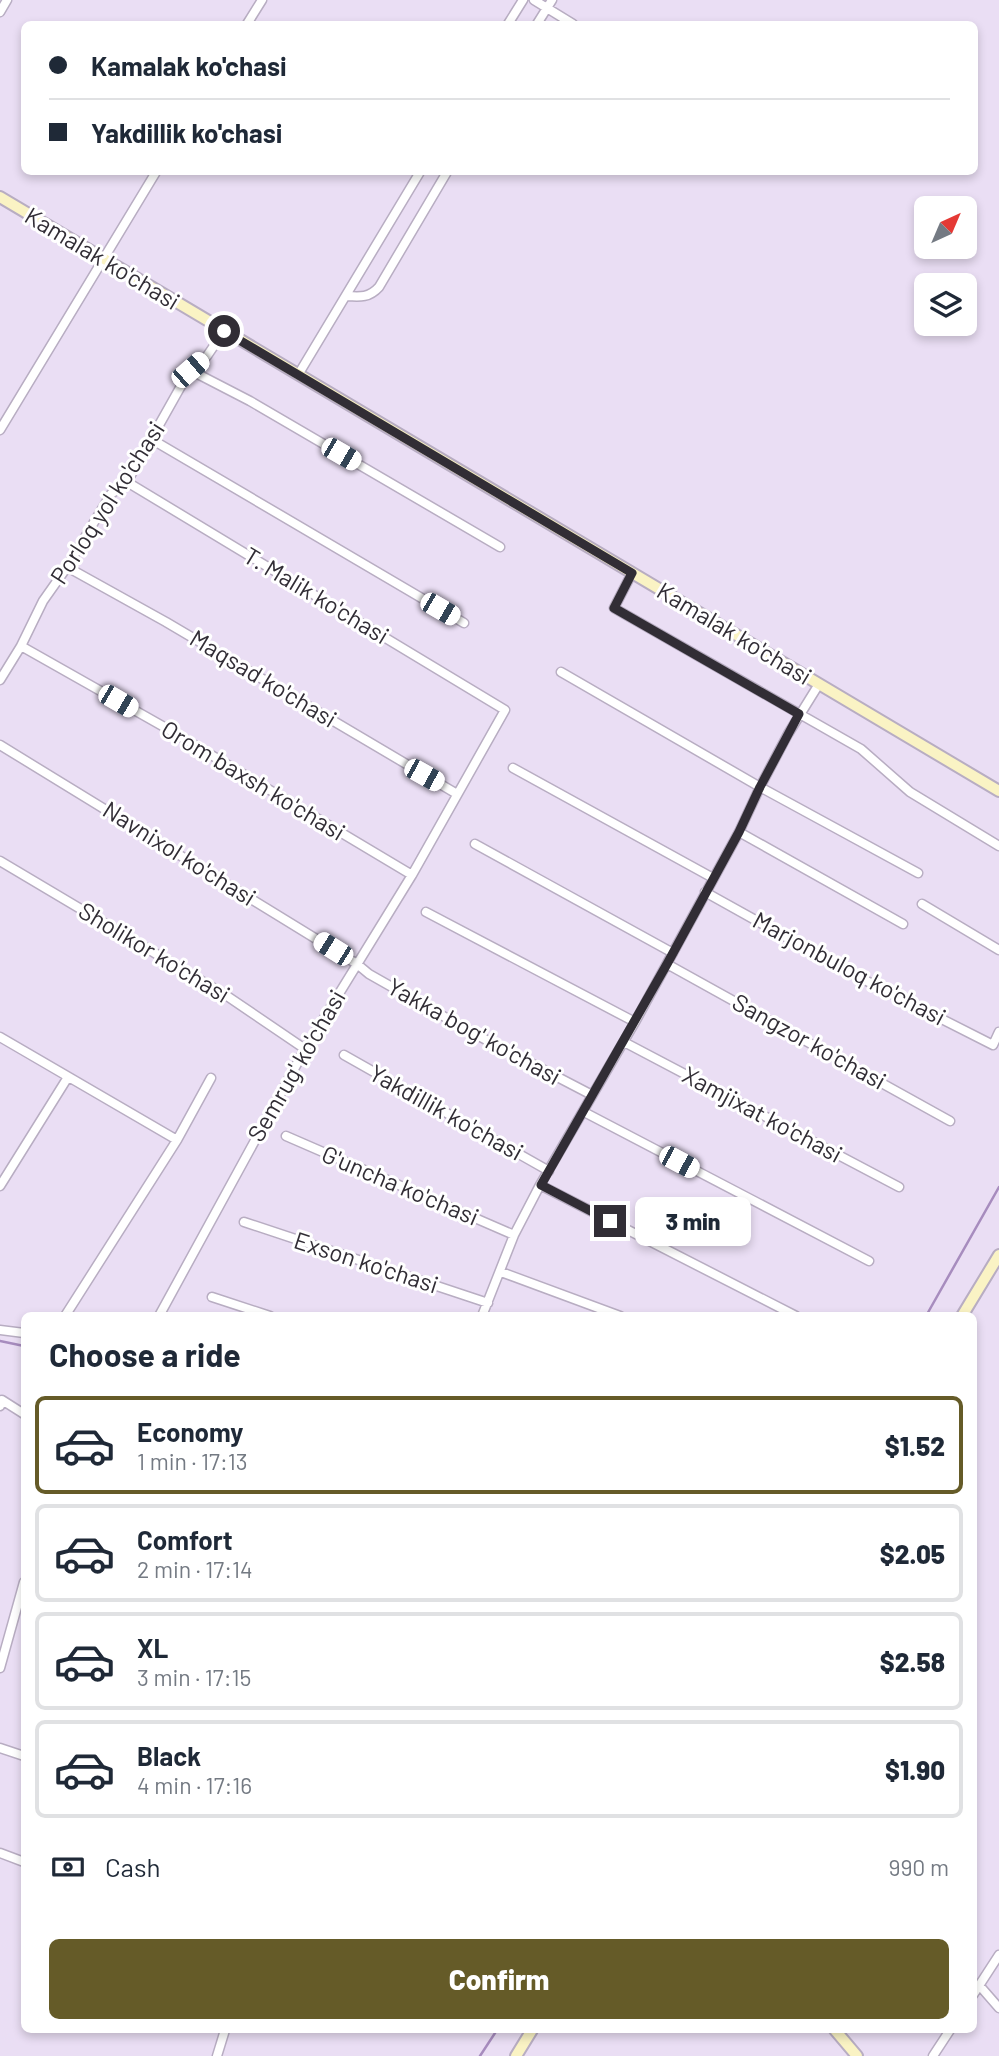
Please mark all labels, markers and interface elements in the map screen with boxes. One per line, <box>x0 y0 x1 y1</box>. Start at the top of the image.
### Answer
text: Kamalak ko'chasi <box>91 50 287 81</box>
text: Yakdillik ko'chasi <box>91 117 283 148</box>
north arrow <box>914 196 976 259</box>
map controls <box>914 196 977 336</box>
street label: Kamalak ko'chasi <box>20 200 185 315</box>
button: layers <box>914 273 977 336</box>
route start <box>208 315 240 347</box>
car <box>168 348 213 392</box>
street label: Porloq yol ko'chasi <box>43 415 170 589</box>
car <box>318 434 365 474</box>
street label: T. Malik ko'chasi <box>239 540 395 649</box>
street label: Kamalak ko'chasi <box>652 575 817 690</box>
car <box>417 589 464 629</box>
street label: Maqsad ko'chasi <box>185 623 342 733</box>
car <box>95 681 142 721</box>
street label: Orom baxsh ko'chasi <box>157 713 351 846</box>
car <box>401 756 448 794</box>
street label: Navnixol ko'chasi <box>98 794 262 911</box>
street label: Sholikor ko'chasi <box>74 895 236 1008</box>
street label: Marjonbuloq ko'chasi <box>748 905 951 1031</box>
car <box>310 929 357 969</box>
street label: Yakka bog' ko'chasi <box>383 971 567 1090</box>
street label: Semrug' ko'chasi <box>241 984 351 1146</box>
street label: Sangzor ko'chasi <box>728 987 892 1095</box>
street label: Yakdillik ko'chasi <box>365 1057 529 1166</box>
street label: Xamjixat ko'chasi <box>678 1059 848 1168</box>
street label: G'uncha ko'chasi <box>318 1139 483 1231</box>
car <box>656 1143 703 1181</box>
callout: 3 min <box>634 1196 750 1246</box>
route end <box>594 1205 626 1237</box>
text: 3 min <box>665 1207 721 1235</box>
street label: Exson ko'chasi <box>291 1225 442 1299</box>
text: Choose a ride <box>49 1335 241 1373</box>
icon: car <box>53 1414 116 1477</box>
text: Economy <box>137 1416 243 1447</box>
text: $1.52 <box>885 1430 945 1461</box>
text: 1 min · 17:13 <box>137 1447 248 1475</box>
icon: car <box>53 1522 116 1585</box>
text: Comfort <box>137 1524 233 1555</box>
text: $2.05 <box>880 1538 945 1569</box>
text: 2 min · 17:14 <box>137 1555 253 1583</box>
icon: car <box>53 1630 116 1693</box>
text: XL <box>137 1632 168 1663</box>
text: $2.58 <box>880 1646 945 1677</box>
text: 3 min · 17:15 <box>137 1663 251 1691</box>
icon: car <box>53 1738 116 1801</box>
text: Black <box>137 1740 201 1771</box>
text: $1.90 <box>885 1754 945 1785</box>
text: 4 min · 17:16 <box>137 1771 252 1799</box>
icon: cash <box>49 1848 87 1886</box>
text: Cash <box>105 1851 160 1882</box>
text: 990 m <box>888 1853 949 1881</box>
button: Confirm <box>49 1939 949 2019</box>

